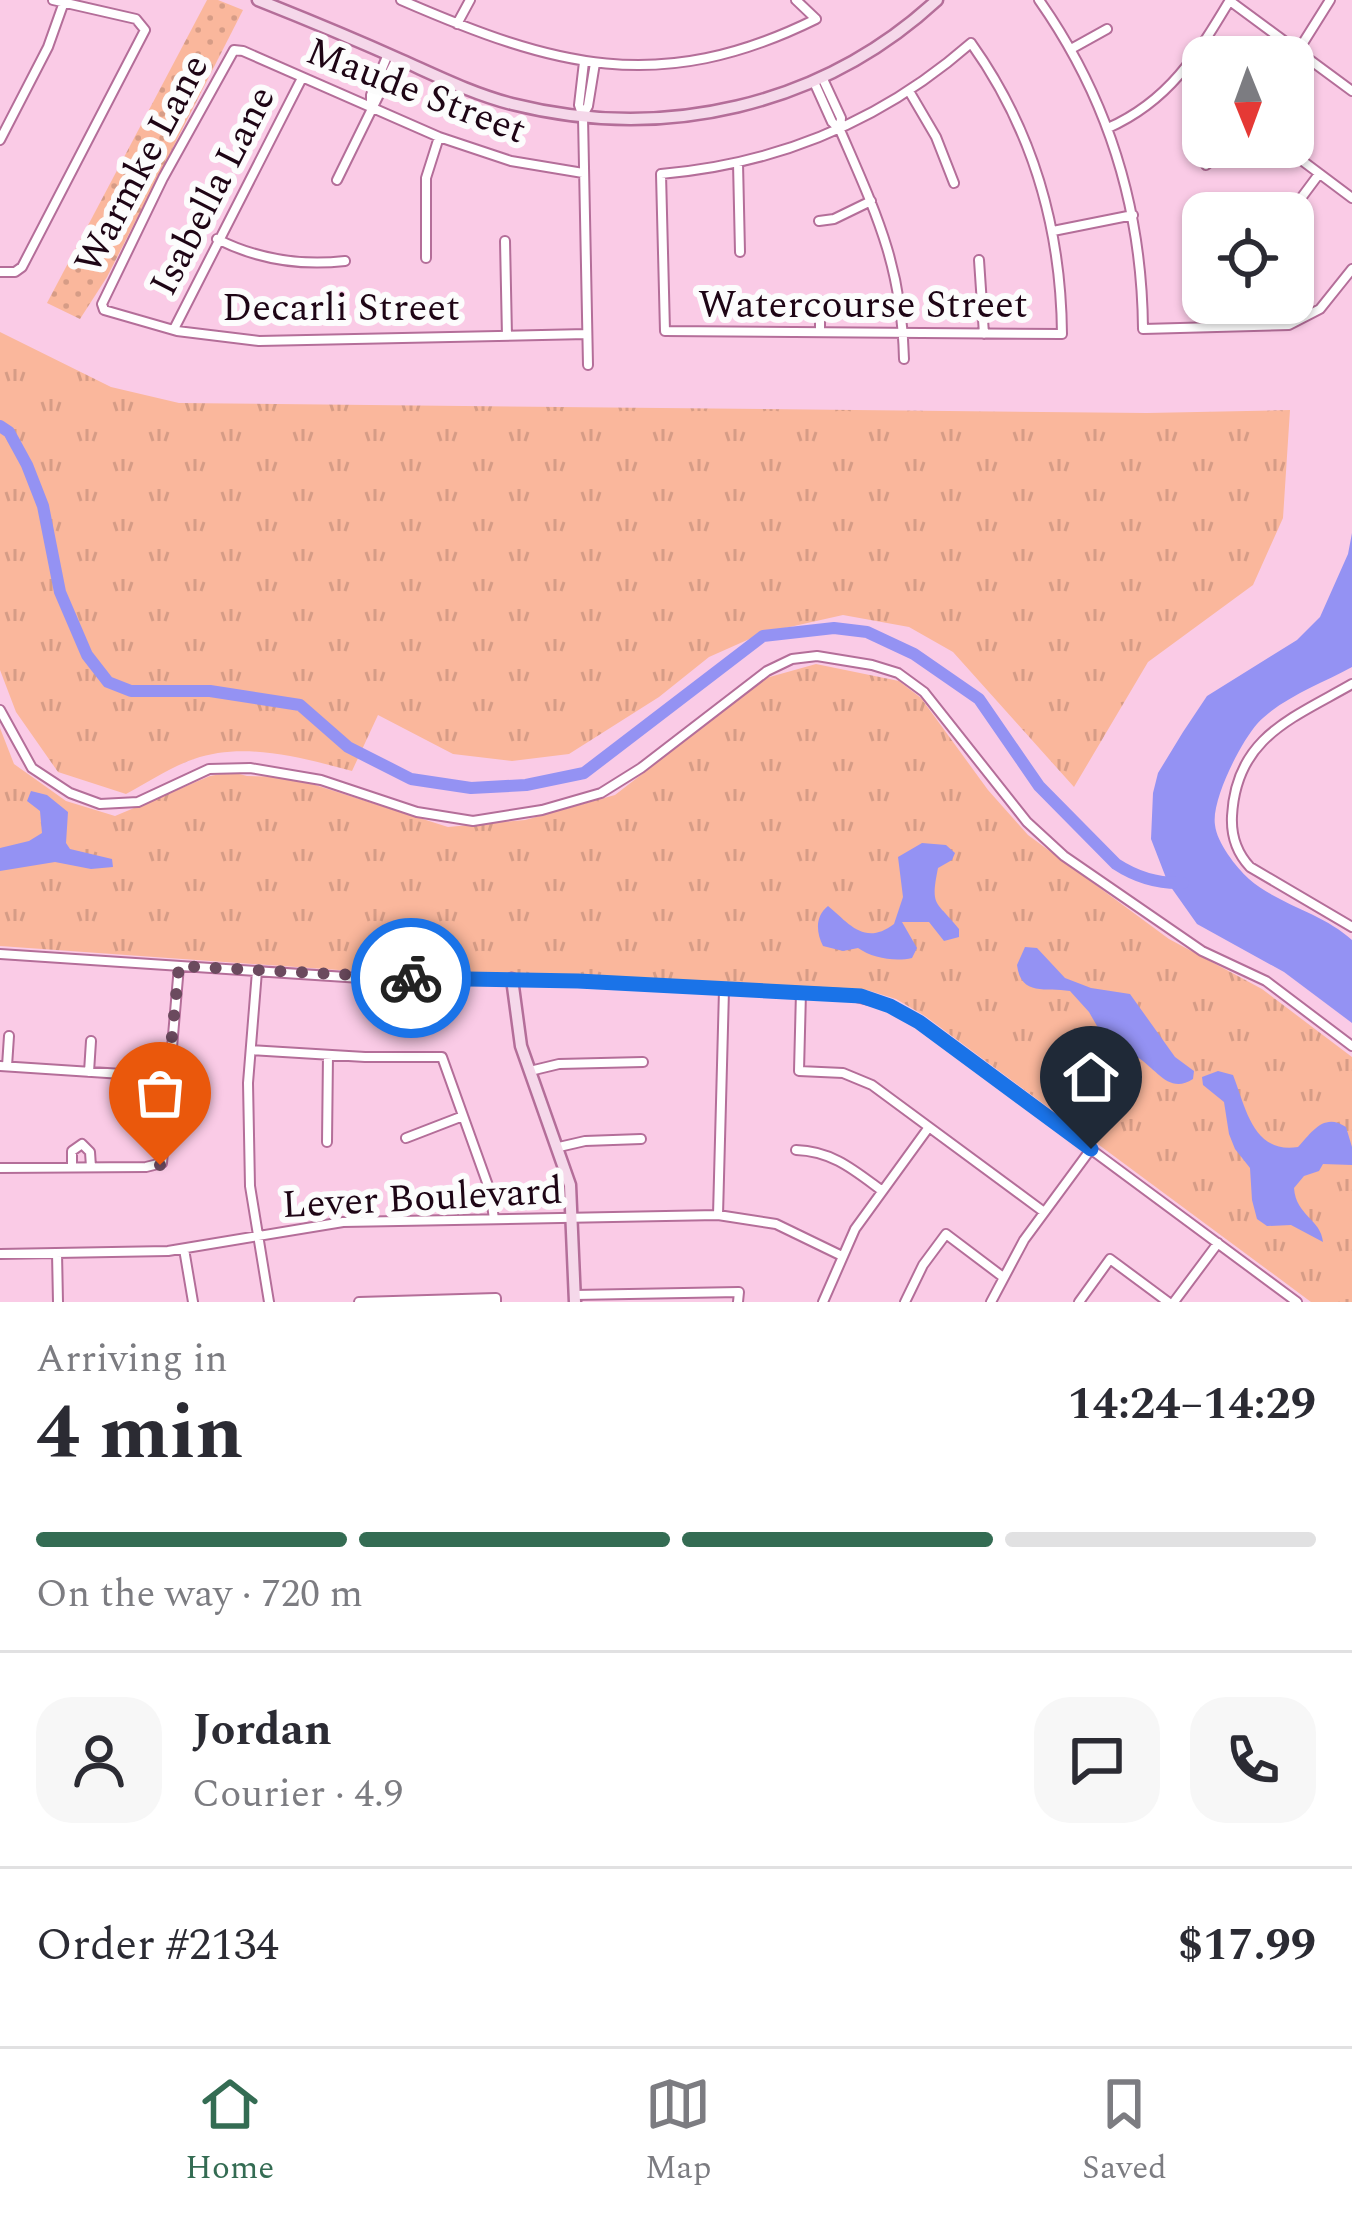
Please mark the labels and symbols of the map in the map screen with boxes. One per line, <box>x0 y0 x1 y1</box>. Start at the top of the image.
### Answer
street label: Maude Street <box>298 22 535 160</box>
north arrow <box>1182 36 1314 168</box>
street label: Warmke Lane <box>60 44 225 284</box>
street label: Isabella Lane <box>135 76 291 307</box>
street label: Watercourse Street <box>698 276 1028 335</box>
street label: Decarli Street <box>222 279 460 338</box>
courier <box>351 918 471 1038</box>
pin <box>1040 1026 1142 1149</box>
pin <box>109 1042 211 1165</box>
street label: Lever Boulevard <box>280 1162 564 1235</box>

